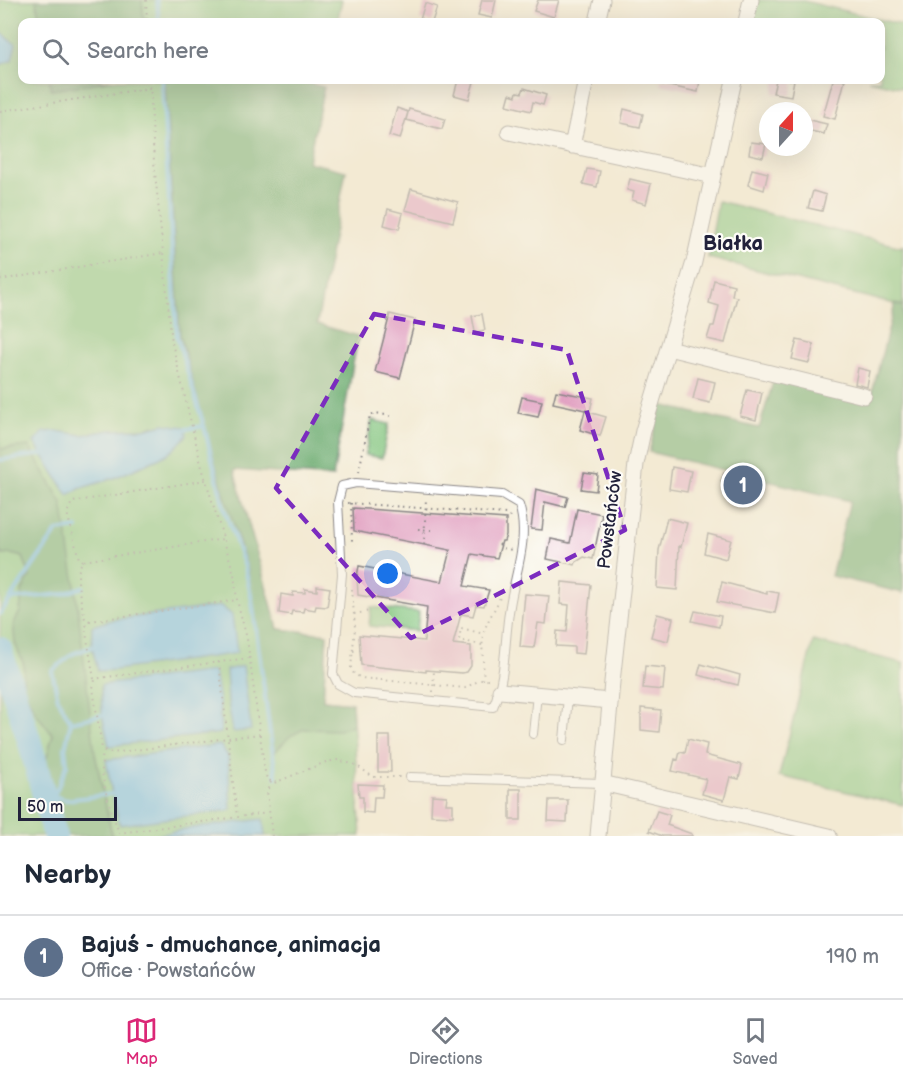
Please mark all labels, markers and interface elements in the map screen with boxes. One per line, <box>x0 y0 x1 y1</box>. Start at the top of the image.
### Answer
search box <box>18 18 885 84</box>
icon: search <box>39 35 72 68</box>
text: Search here <box>87 38 209 65</box>
north arrow <box>759 102 813 156</box>
district label: Białka <box>703 232 763 256</box>
pin: 1 <box>724 462 762 508</box>
street label: Powstańców <box>594 470 626 570</box>
your location <box>373 559 402 588</box>
scale bar <box>18 794 117 822</box>
text: 50 m <box>27 798 63 817</box>
text: Nearby <box>24 860 111 891</box>
text: Bajuś - dmuchance, animacja <box>81 932 381 959</box>
text: 1 <box>39 945 48 969</box>
text: 190 m <box>826 945 879 969</box>
text: Office · Powstańców <box>81 959 255 983</box>
tab: Map <box>125 1014 158 1069</box>
tab: Directions <box>409 1014 482 1069</box>
tab: Saved <box>733 1014 778 1069</box>

